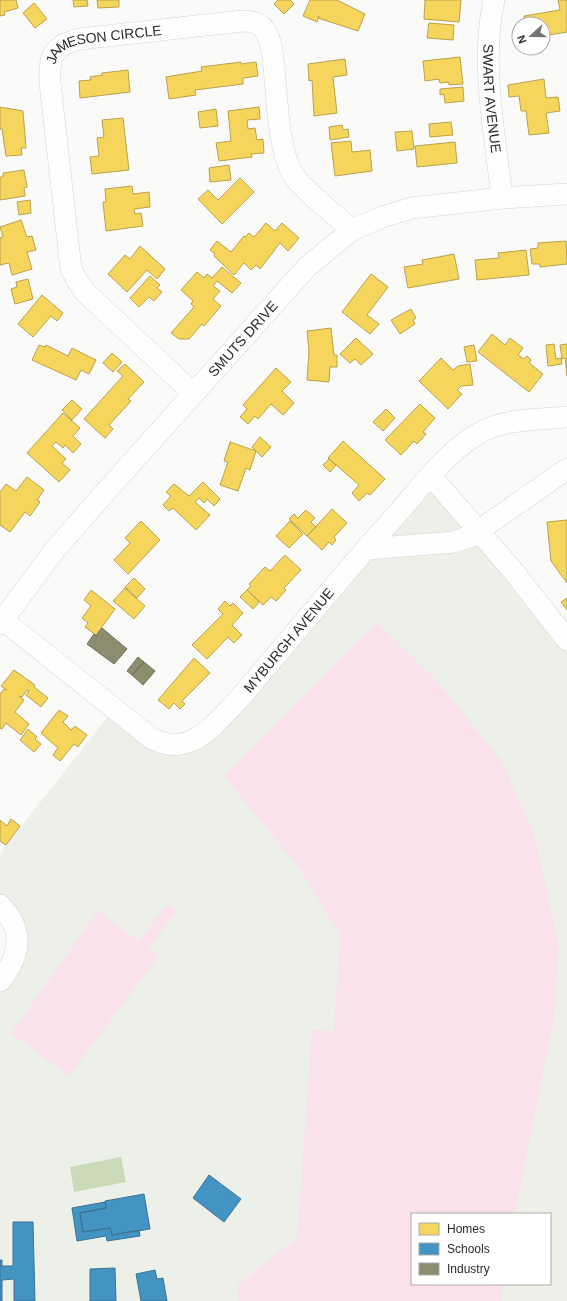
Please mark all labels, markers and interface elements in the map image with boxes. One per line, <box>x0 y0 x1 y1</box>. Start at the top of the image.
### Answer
north arrow <box>511 16 551 56</box>
street label: JAMESON CIRCLE <box>43 22 162 66</box>
text: N <box>515 34 529 45</box>
street label: SWART AVENUE <box>480 44 504 154</box>
street label: SMUTS DRIVE <box>205 298 281 380</box>
street label: MYBURGH AVENUE <box>240 585 337 696</box>
legend <box>411 1213 551 1285</box>
text: Homes <box>447 1222 485 1236</box>
text: Schools <box>447 1242 490 1256</box>
text: Industry <box>447 1262 490 1276</box>

